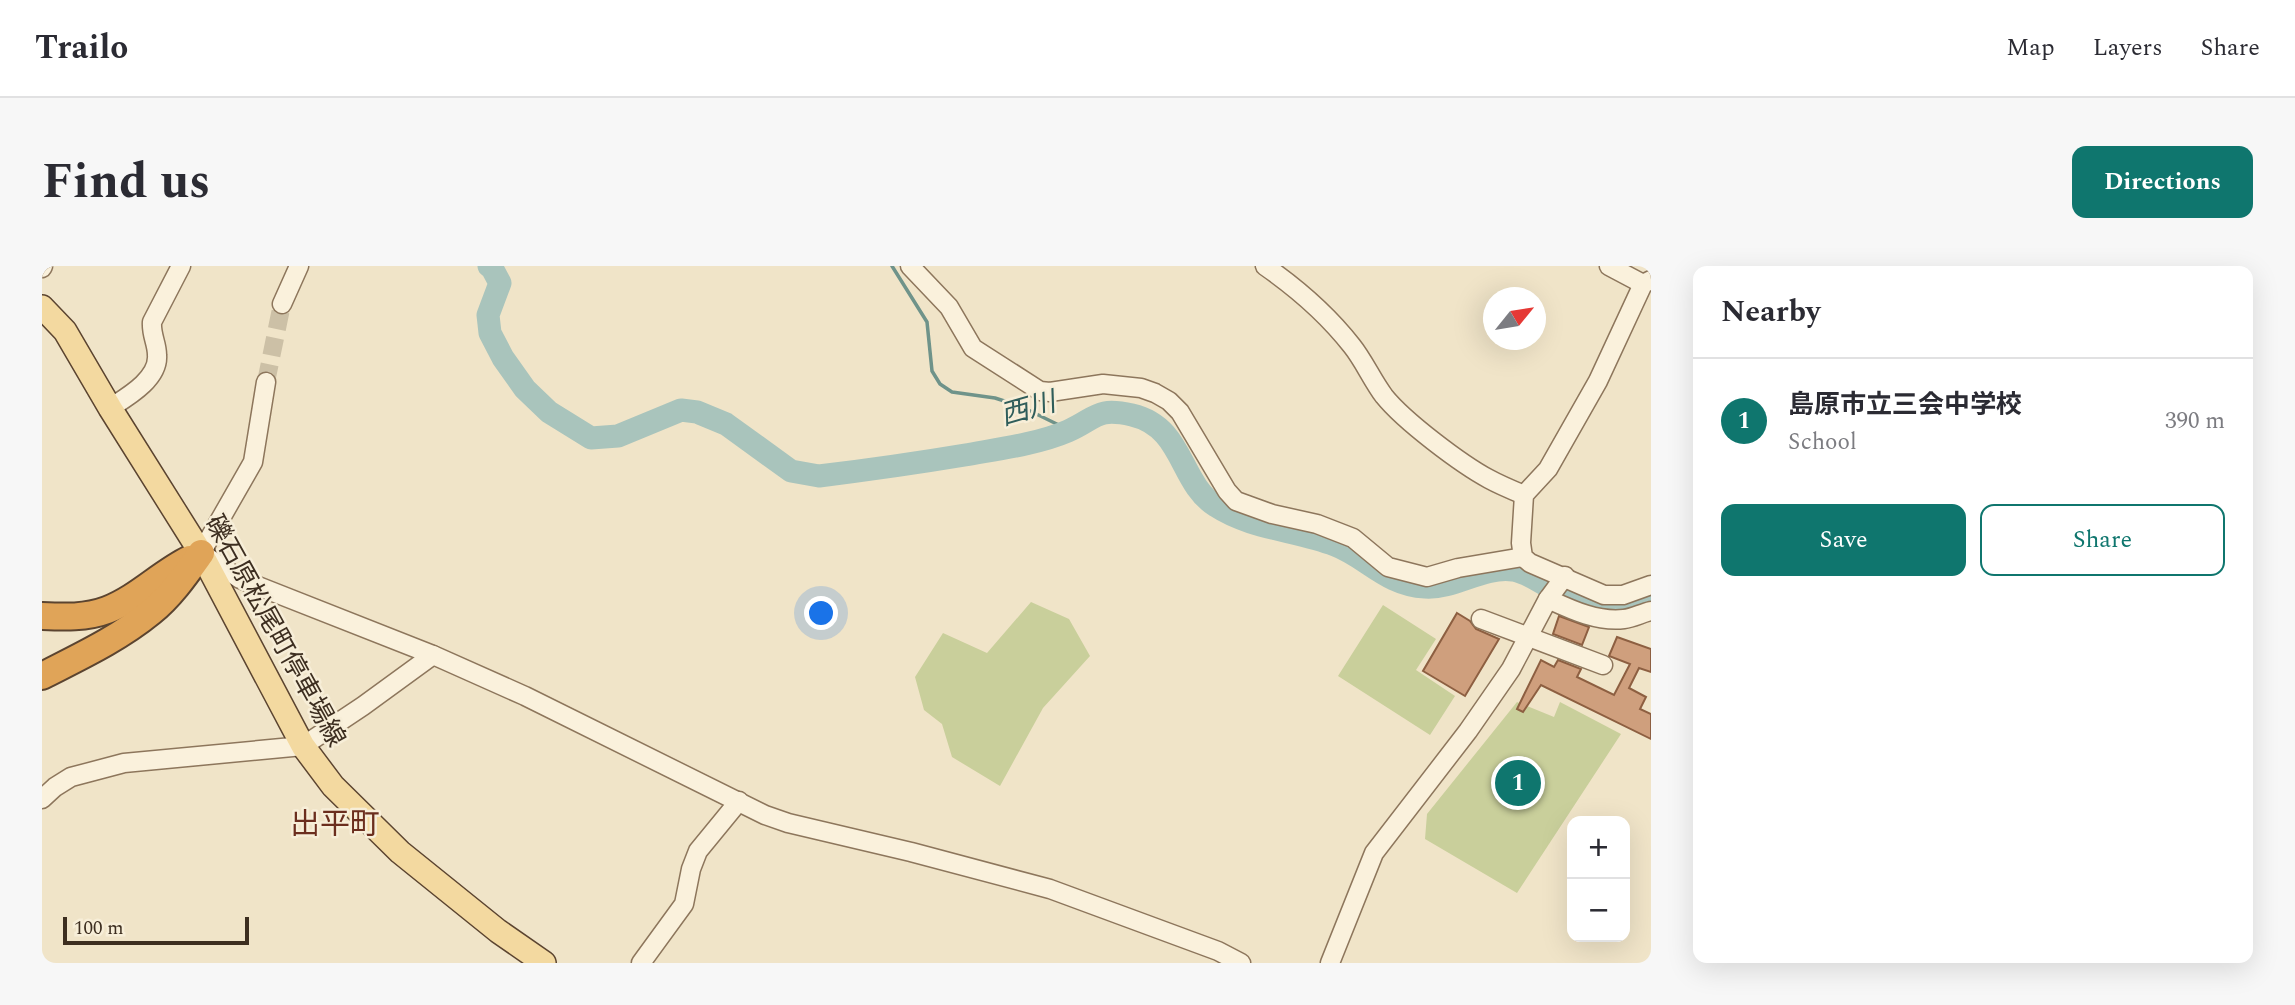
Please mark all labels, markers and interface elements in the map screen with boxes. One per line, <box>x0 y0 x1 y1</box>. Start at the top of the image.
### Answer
text: Trailo <box>35 23 128 73</box>
text: Map <box>2006 30 2055 66</box>
text: Layers <box>2093 30 2163 66</box>
text: Share <box>2201 30 2260 66</box>
text: Find us <box>42 145 210 220</box>
button: Directions <box>2072 146 2253 218</box>
north arrow <box>1483 287 1546 350</box>
text: Nearby <box>1721 289 1820 335</box>
water label: 西川 <box>995 380 1064 437</box>
text: 島原市立三会中学校 <box>1788 385 2022 425</box>
text: 1 <box>1738 404 1750 439</box>
text: 390 m <box>2165 404 2225 439</box>
text: School <box>1788 425 1857 460</box>
button: Save <box>1721 504 1966 576</box>
button: Share <box>1980 504 2225 576</box>
street label: 礫石原松尾町停車場線 <box>194 508 356 754</box>
your location <box>804 596 838 630</box>
pin: 1 <box>1495 757 1541 809</box>
district label: 出平町 <box>290 802 380 848</box>
map controls <box>1567 816 1630 942</box>
button: + <box>1567 816 1630 879</box>
button: − <box>1567 879 1630 942</box>
scale bar <box>63 914 248 946</box>
text: 100 m <box>74 914 124 943</box>

